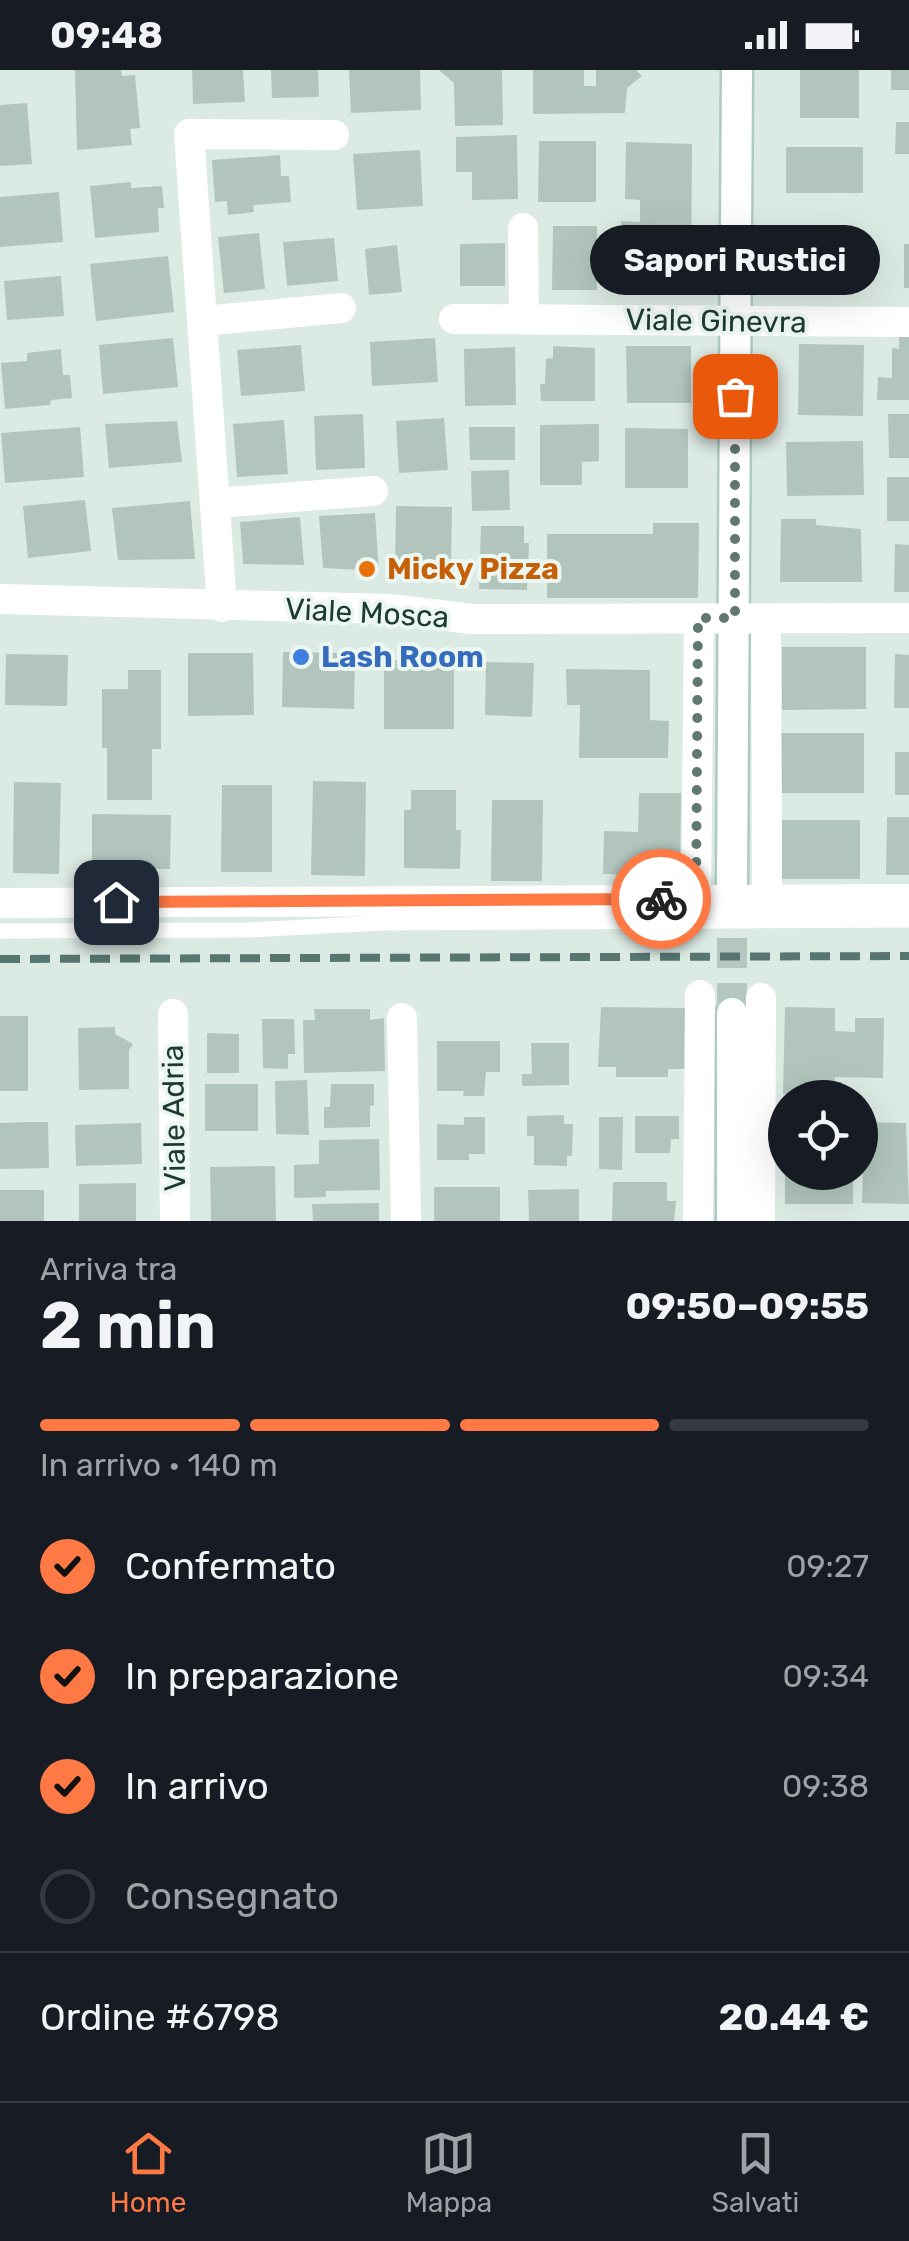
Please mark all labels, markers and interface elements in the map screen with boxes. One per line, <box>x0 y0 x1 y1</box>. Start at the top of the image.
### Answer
text: 09:48 <box>50 12 163 58</box>
callout: Sapori Rustici <box>590 226 880 296</box>
text: Sapori Rustici <box>624 241 846 279</box>
street label: Viale Ginevra <box>625 301 807 341</box>
pin <box>693 354 778 439</box>
icon: bag <box>708 369 763 424</box>
place label: Micky Pizza <box>387 551 559 587</box>
marker: Micky Pizza <box>356 558 378 580</box>
street label: Viale Mosca <box>284 591 450 635</box>
place label: Lash Room <box>321 639 484 675</box>
marker: Lash Room <box>290 646 312 668</box>
courier <box>611 849 711 949</box>
pin <box>74 860 159 945</box>
icon: bike <box>634 872 689 927</box>
icon: home <box>89 875 144 930</box>
street label: Viale Adria <box>155 1044 193 1192</box>
map controls <box>768 1080 878 1190</box>
button: locate <box>768 1080 878 1190</box>
text: Arriva tra <box>40 1250 178 1288</box>
text: 09:50–09:55 <box>625 1283 869 1329</box>
text: 2 min <box>40 1287 216 1364</box>
text: In arrivo · 140 m <box>40 1446 278 1484</box>
icon: check <box>40 1539 95 1594</box>
text: Confermato <box>125 1543 336 1589</box>
text: 09:27 <box>786 1547 869 1585</box>
icon: check <box>40 1649 95 1704</box>
text: In preparazione <box>125 1653 399 1699</box>
text: 09:34 <box>782 1657 869 1695</box>
icon: check <box>40 1759 95 1814</box>
text: In arrivo <box>125 1763 269 1809</box>
text: 09:38 <box>782 1767 869 1805</box>
text: Consegnato <box>125 1873 339 1919</box>
text: Ordine #6798 <box>40 1994 280 2040</box>
text: 20.44 € <box>718 1994 869 2040</box>
tab: Home <box>110 2126 186 2219</box>
tab: Mappa <box>406 2126 492 2219</box>
tab: Salvati <box>712 2126 799 2219</box>

